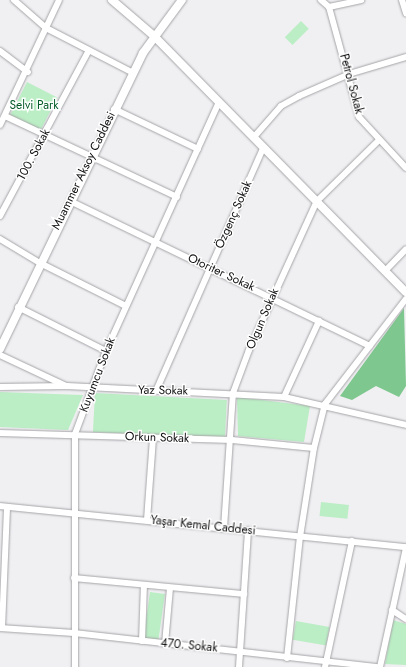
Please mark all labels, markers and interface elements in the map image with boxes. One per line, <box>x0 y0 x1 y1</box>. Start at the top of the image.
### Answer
street label: Petrol Sokak <box>336 52 366 116</box>
park label: Selvi Park <box>10 99 58 113</box>
street label: Muammer Aksoy Caddesi <box>49 110 119 232</box>
street label: 100. Sokak <box>14 127 54 183</box>
street label: Özgenç Sokak <box>213 179 255 251</box>
street label: Otoriter Sokak <box>185 251 257 295</box>
street label: Olgun Sokak <box>244 286 282 352</box>
street label: Kuyumcu Sokak <box>77 336 119 414</box>
street label: Yaz Sokak <box>138 383 188 399</box>
street label: Orkun Sokak <box>125 430 189 446</box>
street label: Yaşar Kemal Caddesi <box>150 513 256 539</box>
street label: 470. Sokak <box>160 636 218 656</box>

